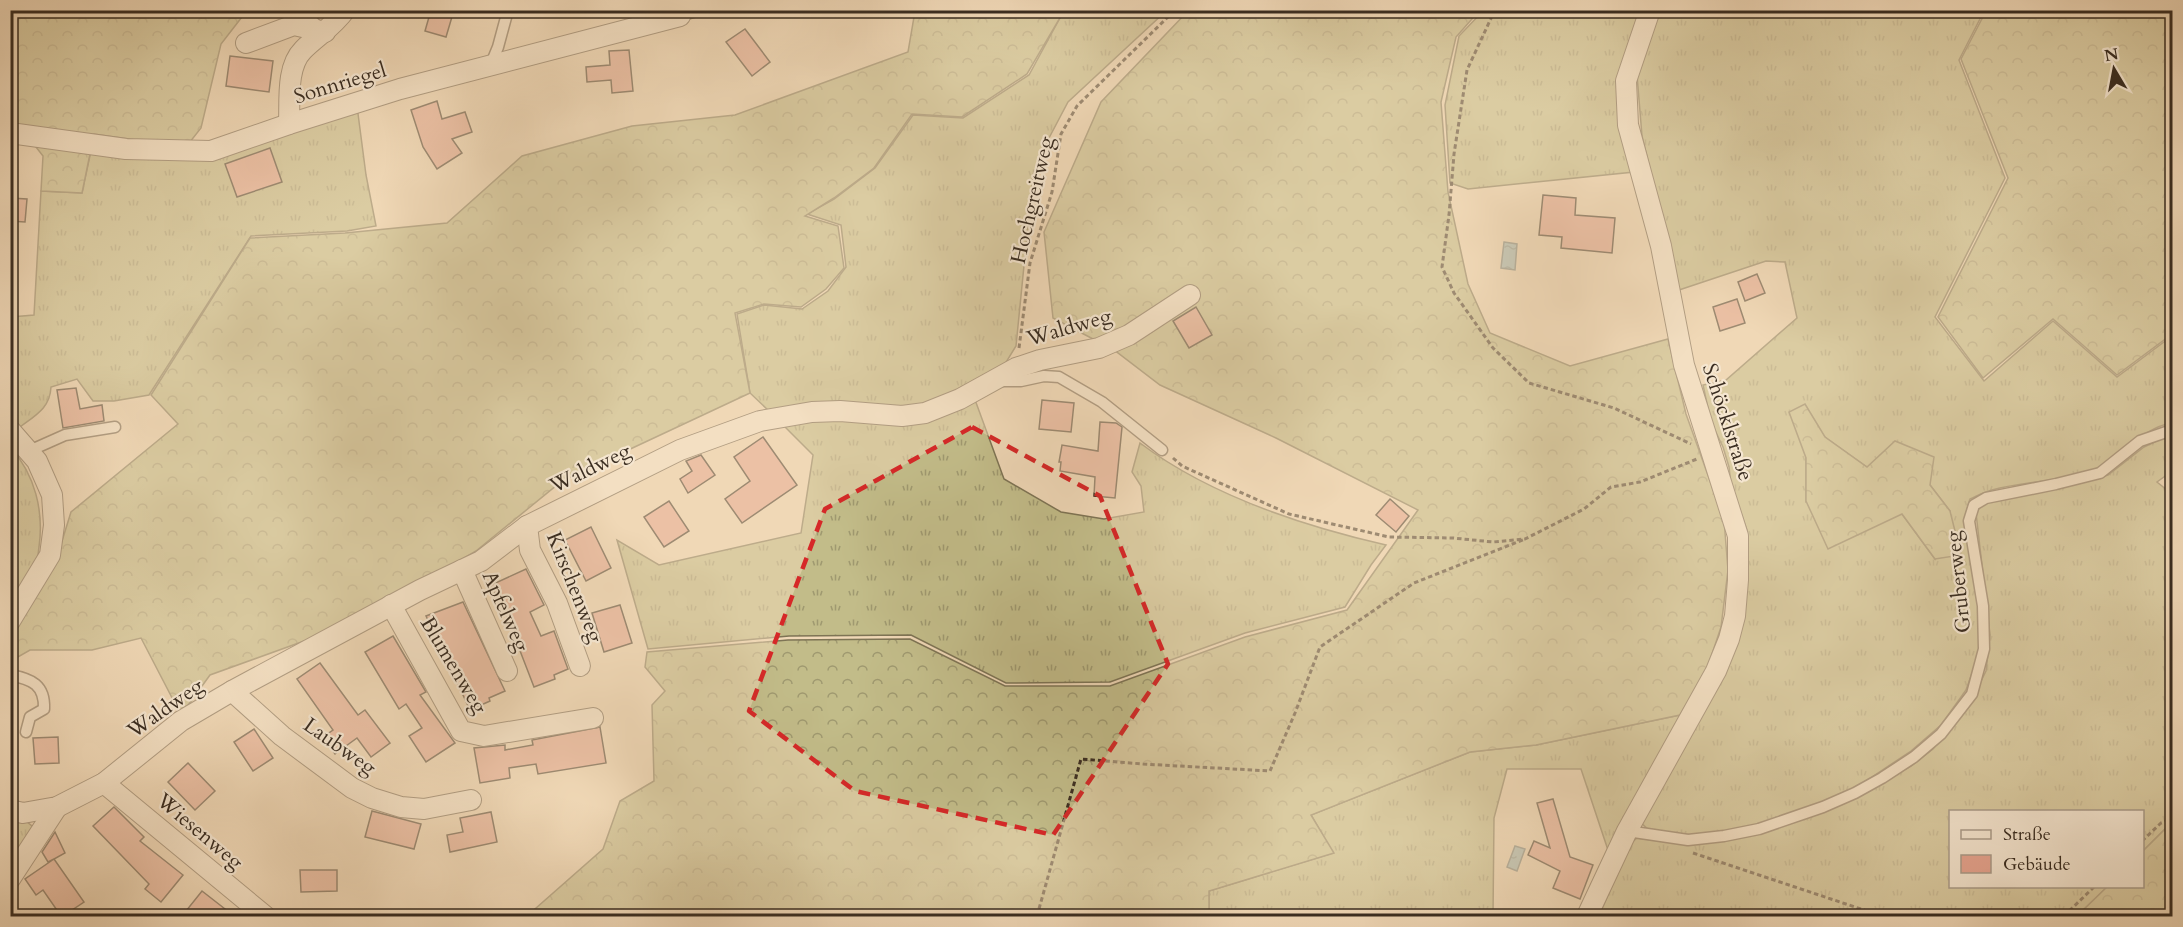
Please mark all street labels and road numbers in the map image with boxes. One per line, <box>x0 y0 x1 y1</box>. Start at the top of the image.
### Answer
street label: Sonnriegel <box>290 56 390 111</box>
street label: Hochgreitweg <box>1004 133 1061 267</box>
street label: Waldweg <box>1022 301 1115 354</box>
street label: Schöcklstraße <box>1695 360 1760 484</box>
street label: Waldweg <box>544 436 636 501</box>
street label: Kirschenweg <box>539 528 610 647</box>
street label: Gruberweg <box>1939 529 1978 634</box>
street label: Apfelweg <box>475 566 536 656</box>
street label: Blumenweg <box>413 611 494 719</box>
street label: Waldweg <box>121 671 209 746</box>
street label: Laubweg <box>298 711 382 782</box>
street label: Wiesenweg <box>149 786 249 876</box>

